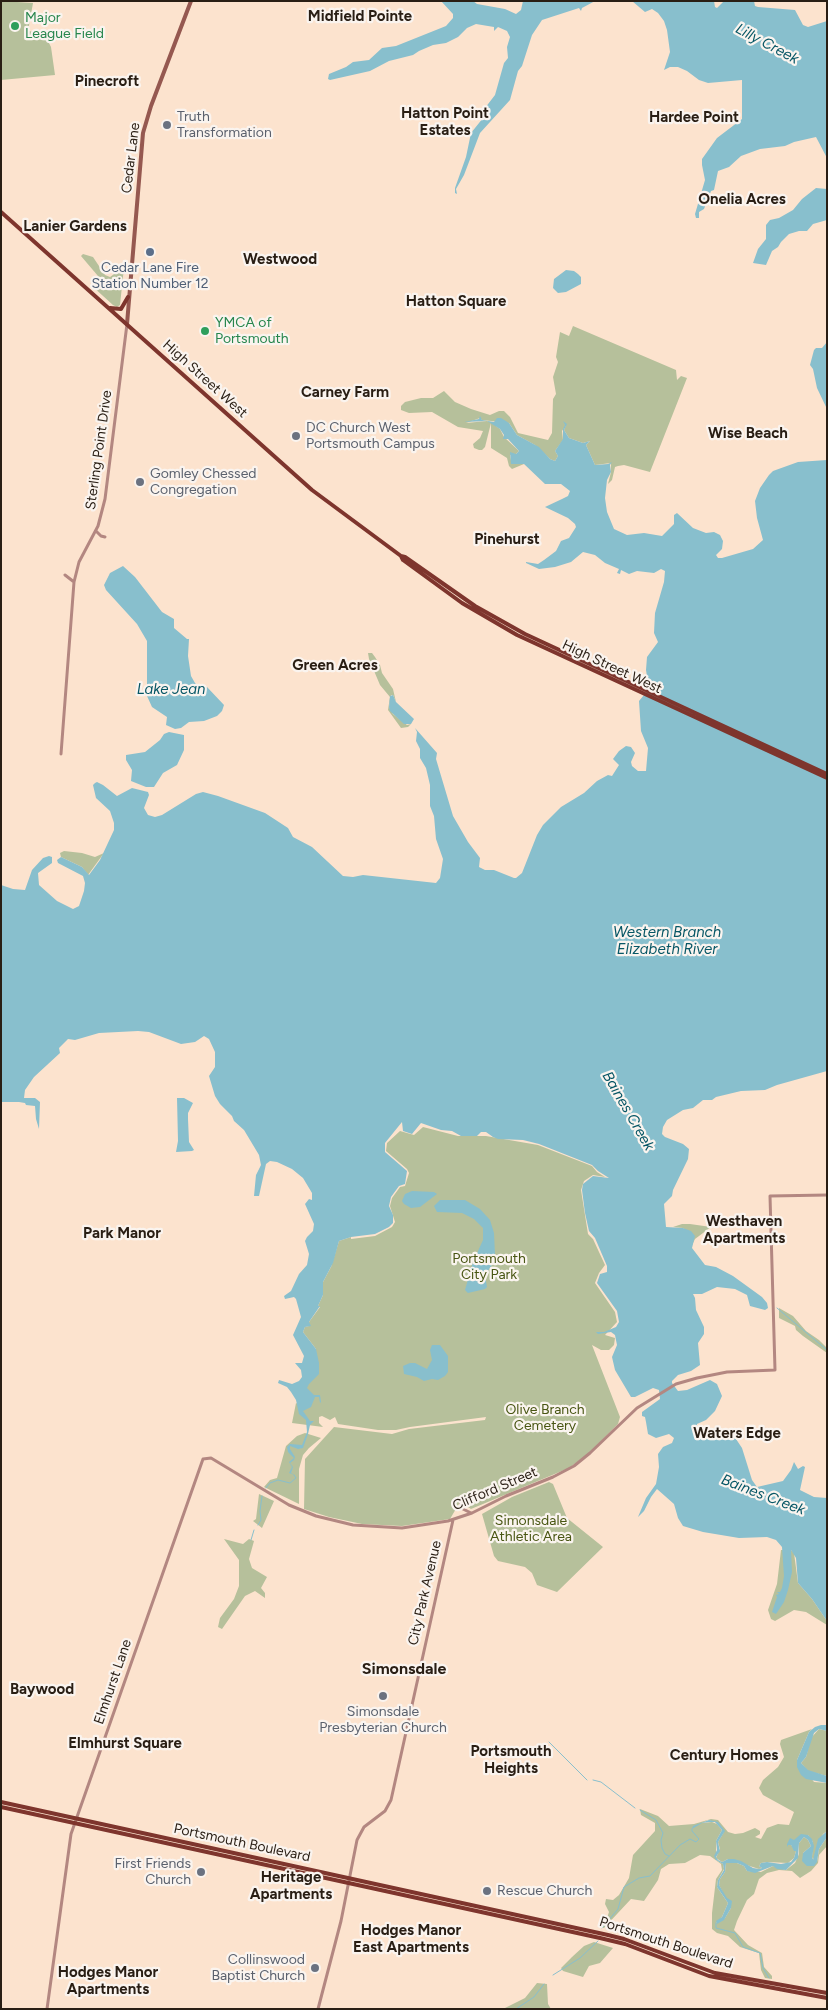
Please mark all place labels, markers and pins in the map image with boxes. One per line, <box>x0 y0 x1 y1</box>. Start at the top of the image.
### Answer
place label: Major League Field <box>25 10 104 42</box>
marker: Major League Field <box>9 20 21 32</box>
place label: Truth Transformation <box>177 109 272 142</box>
marker: Truth Transformation <box>161 119 173 131</box>
marker: Cedar Lane Fire Station Number 12 <box>144 246 156 258</box>
place label: Cedar Lane Fire Station Number 12 <box>91 260 209 292</box>
place label: YMCA of Portsmouth <box>215 315 289 348</box>
marker: YMCA of Portsmouth <box>199 325 211 337</box>
place label: DC Church West Portsmouth Campus <box>306 420 435 452</box>
marker: DC Church West Portsmouth Campus <box>290 430 302 442</box>
place label: Gomley Chessed Congregation <box>150 466 256 498</box>
marker: Gomley Chessed Congregation <box>134 476 146 488</box>
marker: Simonsdale Presbyterian Church <box>377 1690 389 1702</box>
place label: Simonsdale Presbyterian Church <box>319 1704 447 1736</box>
place label: First Friends Church <box>115 1856 191 1888</box>
marker: First Friends Church <box>195 1866 207 1878</box>
place label: Rescue Church <box>497 1883 592 1899</box>
marker: Rescue Church <box>481 1885 493 1897</box>
place label: Collinswood Baptist Church <box>211 1952 305 1984</box>
marker: Collinswood Baptist Church <box>309 1962 321 1974</box>

